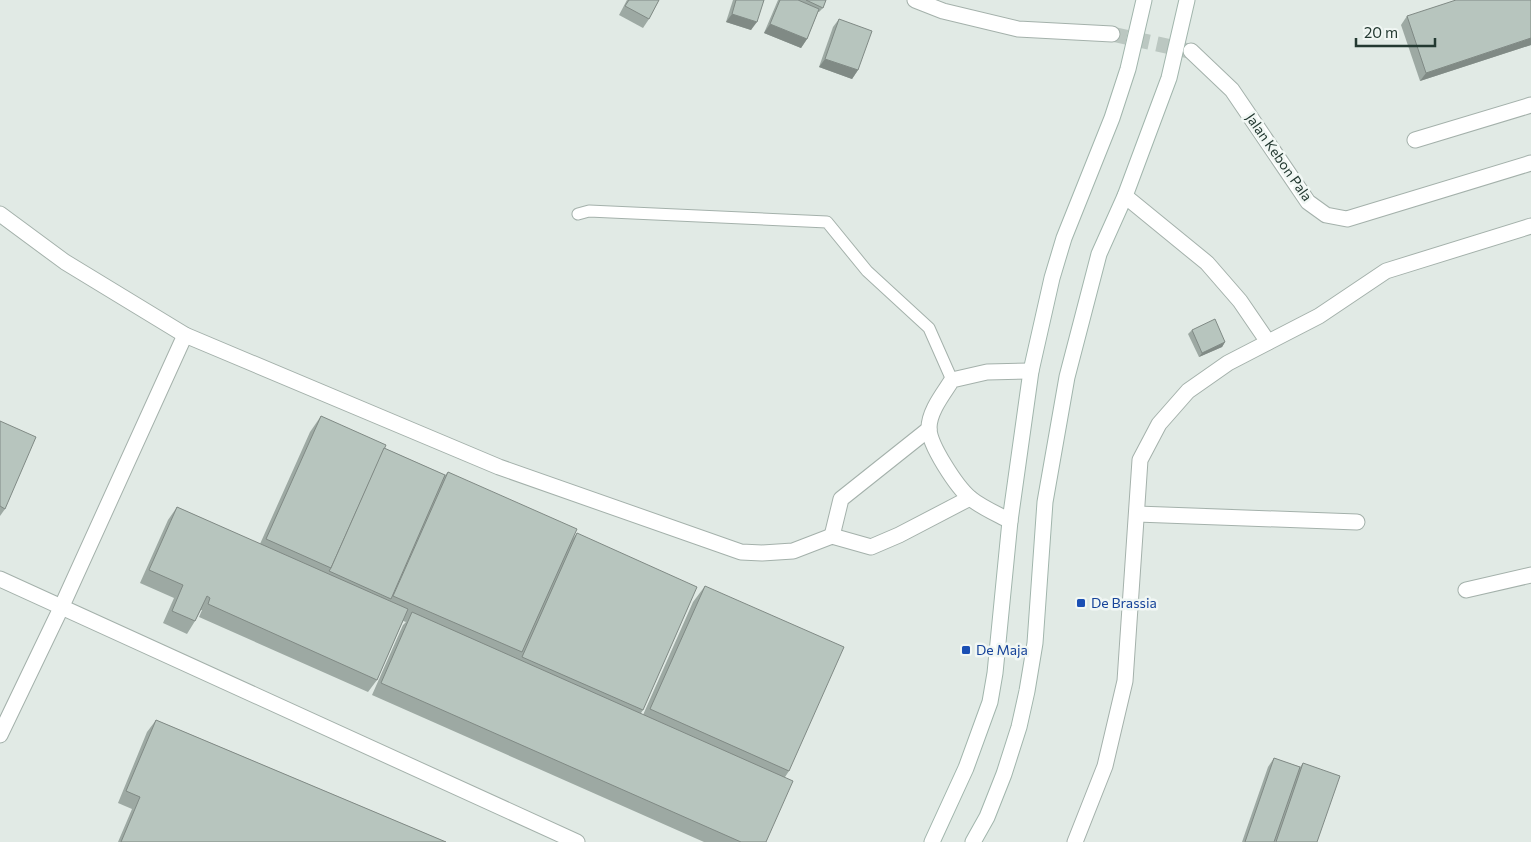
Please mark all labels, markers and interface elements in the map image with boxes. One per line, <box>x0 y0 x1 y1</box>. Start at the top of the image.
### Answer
scale bar <box>1356 15 1435 47</box>
text: 20 m <box>1364 23 1398 41</box>
street label: Jalan Kebon Pala <box>1243 109 1316 204</box>
place label: De Brassia <box>1091 594 1157 611</box>
marker: De Brassia <box>1075 597 1087 609</box>
place label: De Maja <box>976 641 1028 658</box>
marker: De Maja <box>960 644 972 656</box>

